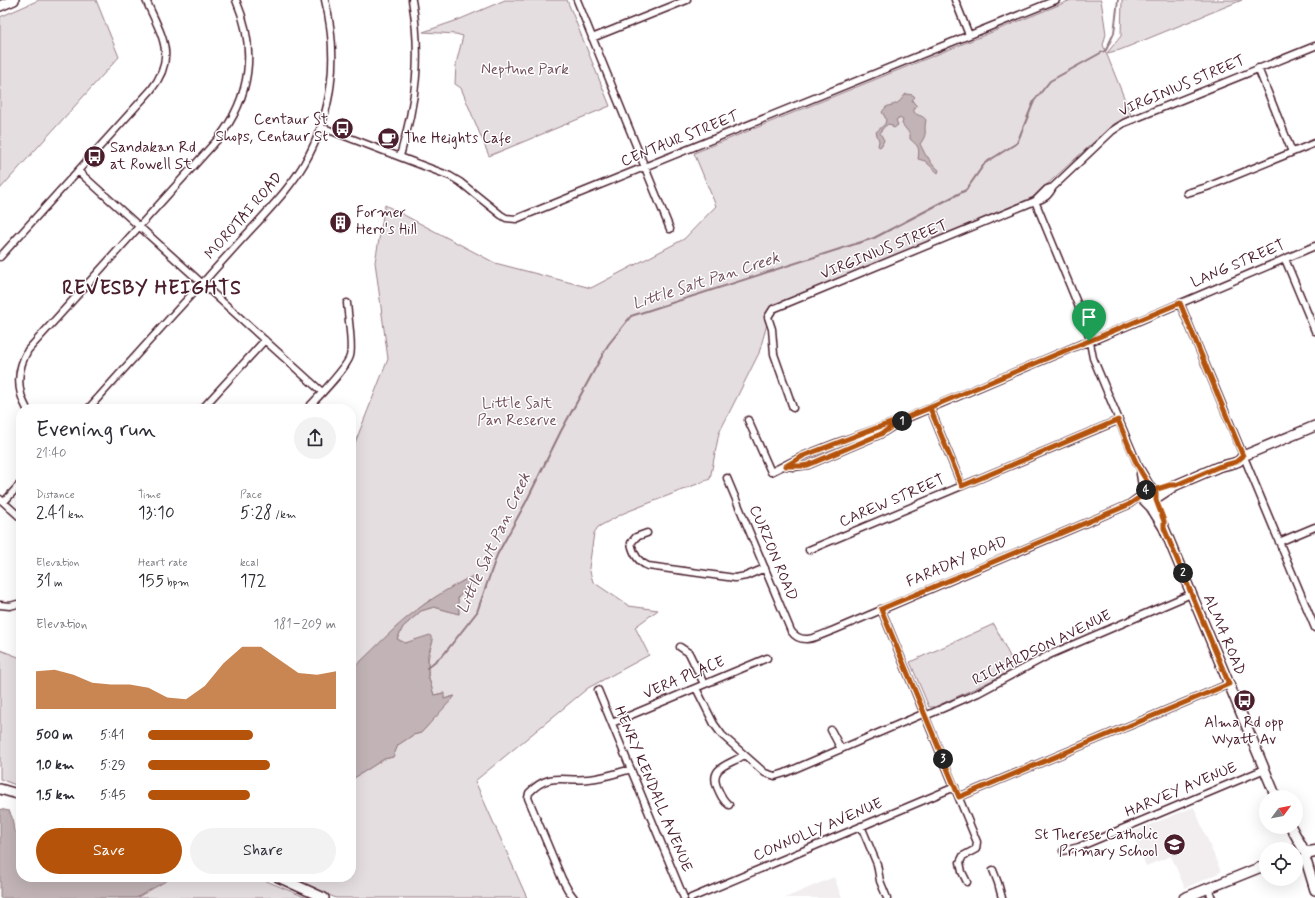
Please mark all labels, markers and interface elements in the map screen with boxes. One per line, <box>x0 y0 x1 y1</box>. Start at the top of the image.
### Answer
street label: VIRGINIUS STREET <box>1116 50 1248 122</box>
park label: Neptune Park <box>481 60 569 80</box>
street label: CENTAUR STREET <box>618 106 743 172</box>
place label: Centaur St Shops, Centaur St <box>216 110 328 147</box>
bus stop icon: Centaur St Shops, Centaur St <box>330 116 356 142</box>
cafe icon: The Heights Cafe <box>375 126 401 152</box>
place label: The Heights Cafe <box>404 129 511 149</box>
place label: Sandakan Rd at Rowell St <box>110 138 196 175</box>
bus stop icon: Sandakan Rd at Rowell St <box>82 144 108 170</box>
street label: MOROTAI ROAD <box>201 168 287 264</box>
place label: Former Hero's Hill <box>356 203 417 240</box>
building icon: Former Hero's Hill <box>327 209 353 235</box>
street label: VIRGINIUS STREET <box>817 215 951 285</box>
street label: LANG STREET <box>1188 235 1288 293</box>
water label: Little Salt Pan Creek <box>630 247 782 315</box>
district label: REVESBY HEIGHTS <box>62 276 242 301</box>
pin <box>1072 300 1106 341</box>
icon: arrive <box>1078 306 1100 328</box>
park label: Little Salt Pan Reserve <box>477 394 557 431</box>
pin: 1 <box>892 411 912 431</box>
text: 1 <box>900 414 904 428</box>
text: Evening run <box>36 416 156 444</box>
button: share <box>294 417 336 459</box>
text: 21:40 <box>36 445 66 462</box>
water label: Little Salt Pan Creek <box>452 469 536 617</box>
street label: CAREW STREET <box>836 470 948 532</box>
pin: 4 <box>1136 480 1156 500</box>
text: 4 <box>1143 483 1149 497</box>
text: Distance <box>36 488 75 502</box>
text: Time <box>138 488 161 502</box>
text: Pace <box>240 488 262 502</box>
text: 2.41 <box>36 502 65 524</box>
text: 13:10 <box>138 502 175 524</box>
text: 5:28 <box>240 502 272 524</box>
street label: CURZON ROAD <box>744 502 802 604</box>
text: km <box>65 508 84 522</box>
text: /km <box>272 508 296 522</box>
street label: FARADAY ROAD <box>903 532 1011 592</box>
text: Elevation <box>36 556 79 570</box>
text: Heart rate <box>138 556 187 570</box>
text: kcal <box>240 556 258 570</box>
pin: 2 <box>1173 563 1193 583</box>
text: 2 <box>1180 566 1186 580</box>
text: 31 <box>36 570 51 592</box>
text: 155 <box>138 570 164 592</box>
text: 172 <box>240 570 266 592</box>
text: m <box>51 576 63 590</box>
text: bpm <box>164 576 189 590</box>
street label: ALMA ROAD <box>1198 592 1250 678</box>
street label: RICHARDSON AVENUE <box>969 606 1115 690</box>
text: Elevation <box>36 616 87 633</box>
text: 181–209 m <box>273 616 336 633</box>
street label: VERA PLACE <box>640 652 728 704</box>
bus stop icon: Alma Rd opp Wyatt Av <box>1231 687 1257 713</box>
street label: HENRY KENDALL AVENUE <box>609 703 697 875</box>
place label: Alma Rd opp Wyatt Av <box>1204 713 1284 750</box>
text: 500 m <box>36 727 73 744</box>
text: 5:41 <box>100 727 124 744</box>
pin: 3 <box>933 749 953 769</box>
text: 3 <box>941 752 945 766</box>
text: 1.0 km <box>36 757 74 774</box>
text: 5:29 <box>100 757 125 774</box>
street label: HARVEY AVENUE <box>1122 757 1240 823</box>
text: 1.5 km <box>36 787 75 804</box>
text: 5:45 <box>100 787 126 804</box>
north arrow <box>1259 790 1303 834</box>
map controls <box>1259 790 1303 886</box>
street label: CONNOLLY AVENUE <box>750 794 886 866</box>
place label: St Therese Catholic Primary School <box>1034 825 1158 862</box>
button: Save <box>36 828 182 874</box>
button: Share <box>190 828 336 874</box>
school or university icon: St Therese Catholic Primary School <box>1161 831 1187 857</box>
button: locate <box>1259 842 1303 886</box>

